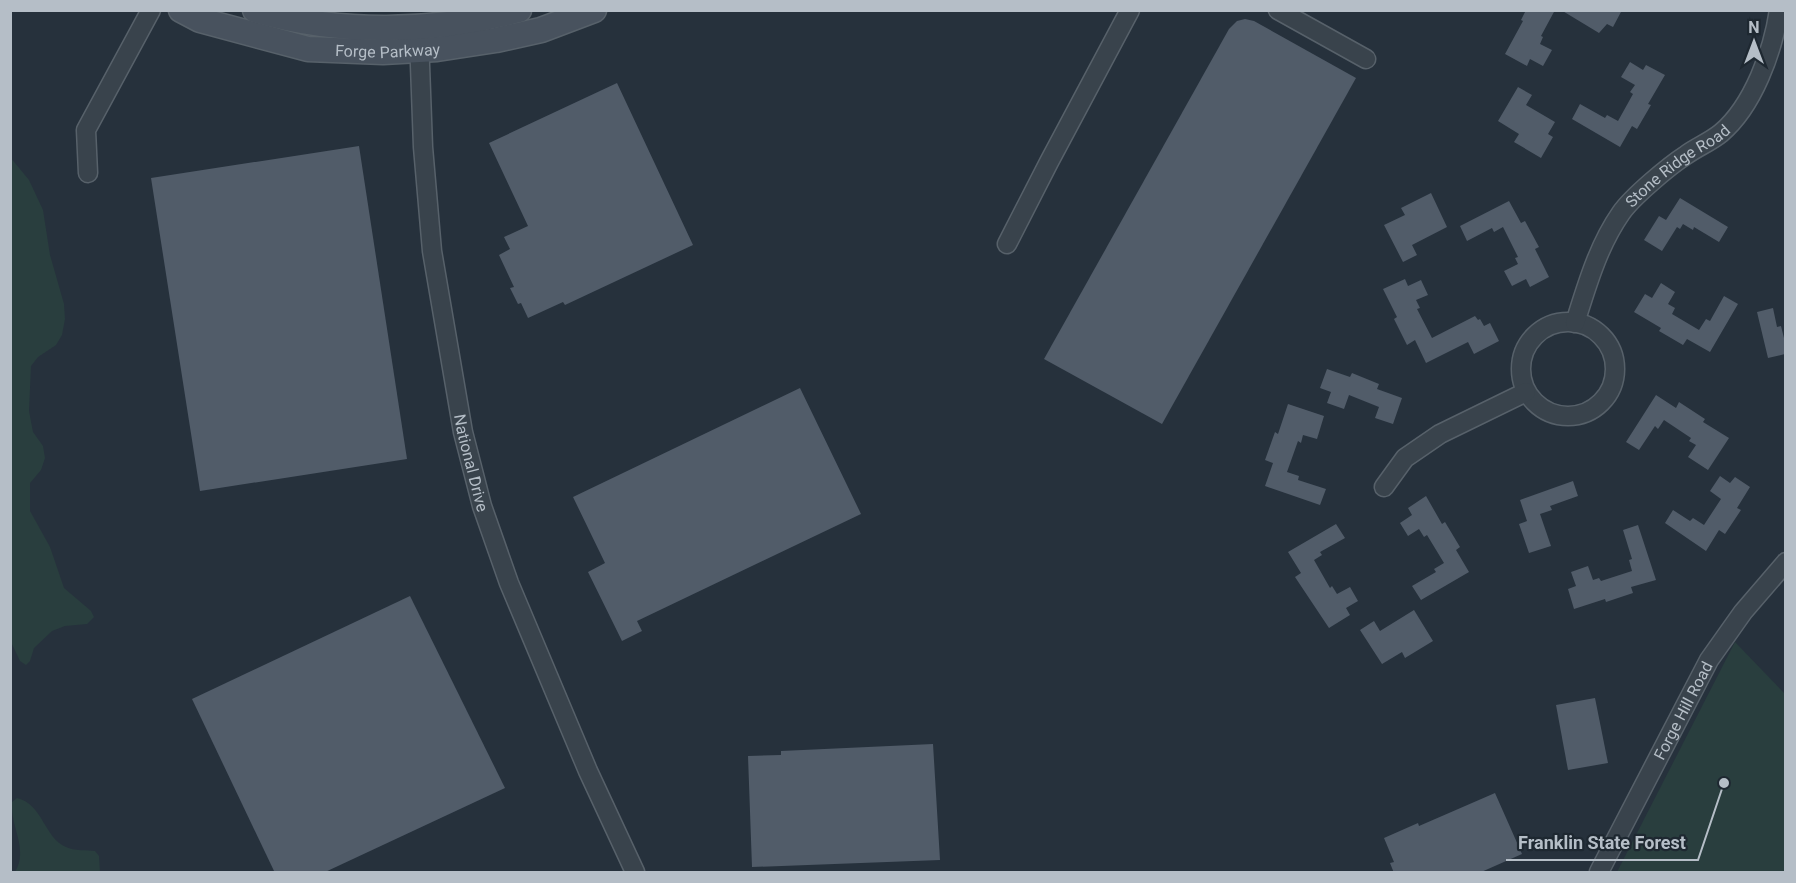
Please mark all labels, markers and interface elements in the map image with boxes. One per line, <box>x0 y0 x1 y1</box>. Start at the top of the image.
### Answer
north arrow <box>1724 12 1784 72</box>
text: N <box>1748 18 1760 37</box>
street label: Forge Parkway <box>335 40 441 62</box>
street label: Stone Ridge Road <box>1622 121 1734 211</box>
street label: National Drive <box>450 413 492 514</box>
street label: Forge Hill Road <box>1650 658 1717 763</box>
callout: Franklin State Forest <box>1506 824 1698 860</box>
text: Franklin State Forest <box>1518 832 1686 853</box>

